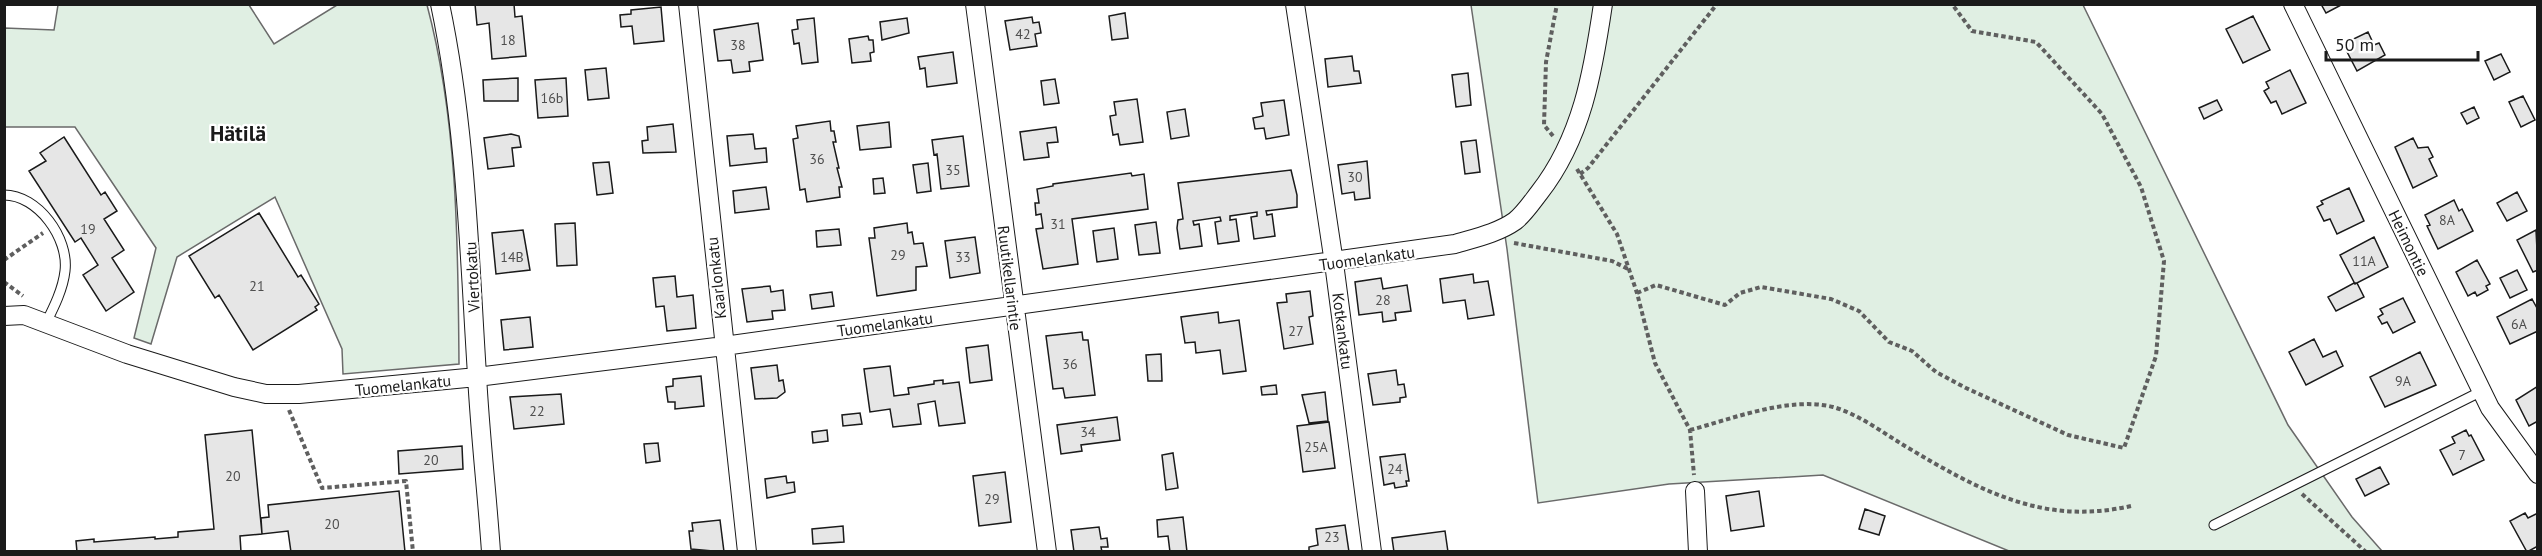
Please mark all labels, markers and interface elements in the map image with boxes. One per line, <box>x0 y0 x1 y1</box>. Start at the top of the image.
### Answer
scale bar <box>2326 24 2478 62</box>
house number: 42 <box>1015 25 1031 43</box>
house number: 18 <box>500 31 516 49</box>
text: 50 m <box>2335 33 2374 56</box>
house number: 38 <box>730 36 746 54</box>
house number: 16b <box>541 89 563 107</box>
district label: Hätilä <box>210 119 266 147</box>
house number: 36 <box>809 150 825 168</box>
house number: 35 <box>945 161 961 179</box>
house number: 30 <box>1347 168 1363 186</box>
street label: Heimontie <box>2384 207 2434 279</box>
house number: 8A <box>2439 211 2456 229</box>
house number: 31 <box>1050 215 1066 233</box>
house number: 19 <box>80 220 96 238</box>
street label: Ruutikellarintie <box>994 224 1026 332</box>
street label: Kaarlonkatu <box>702 236 730 320</box>
street label: Viertokatu <box>460 241 484 314</box>
street label: Tuomelankatu <box>1318 241 1416 275</box>
house number: 29 <box>890 246 906 264</box>
house number: 14B <box>500 248 524 266</box>
house number: 33 <box>955 248 971 266</box>
house number: 11A <box>2352 252 2377 270</box>
house number: 21 <box>249 277 265 295</box>
house number: 28 <box>1375 291 1391 309</box>
street label: Kotkankatu <box>1328 292 1358 370</box>
street label: Tuomelankatu <box>836 307 934 341</box>
house number: 6A <box>2511 315 2528 333</box>
house number: 27 <box>1288 322 1304 340</box>
house number: 36 <box>1062 355 1078 373</box>
street label: Tuomelankatu <box>354 370 452 400</box>
house number: 9A <box>2395 372 2412 390</box>
house number: 22 <box>529 402 545 420</box>
house number: 34 <box>1080 423 1096 441</box>
house number: 25A <box>1304 438 1329 456</box>
house number: 7 <box>2458 446 2466 464</box>
house number: 20 <box>423 451 439 469</box>
house number: 24 <box>1387 460 1403 478</box>
house number: 20 <box>225 467 241 485</box>
house number: 29 <box>984 490 1000 508</box>
house number: 20 <box>324 515 340 533</box>
house number: 23 <box>1324 528 1340 546</box>

